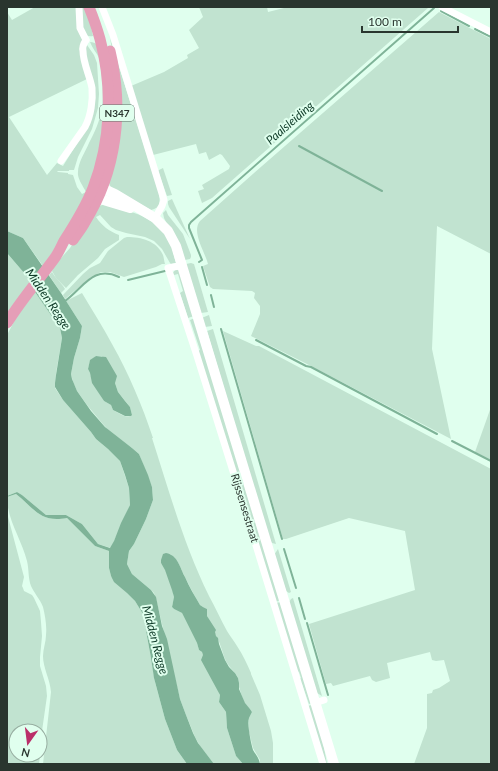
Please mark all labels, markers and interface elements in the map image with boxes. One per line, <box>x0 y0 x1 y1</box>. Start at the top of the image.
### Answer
scale bar <box>362 8 458 34</box>
text: 100 m <box>368 14 402 29</box>
water label: Paalsleiding <box>263 98 317 147</box>
road number: N347 <box>100 105 134 121</box>
water label: Midden Regge <box>23 265 74 332</box>
street label: Rijssensestraat <box>229 472 262 544</box>
water label: Midden Regge <box>139 604 172 676</box>
north arrow <box>8 723 48 763</box>
text: N <box>20 746 31 761</box>

